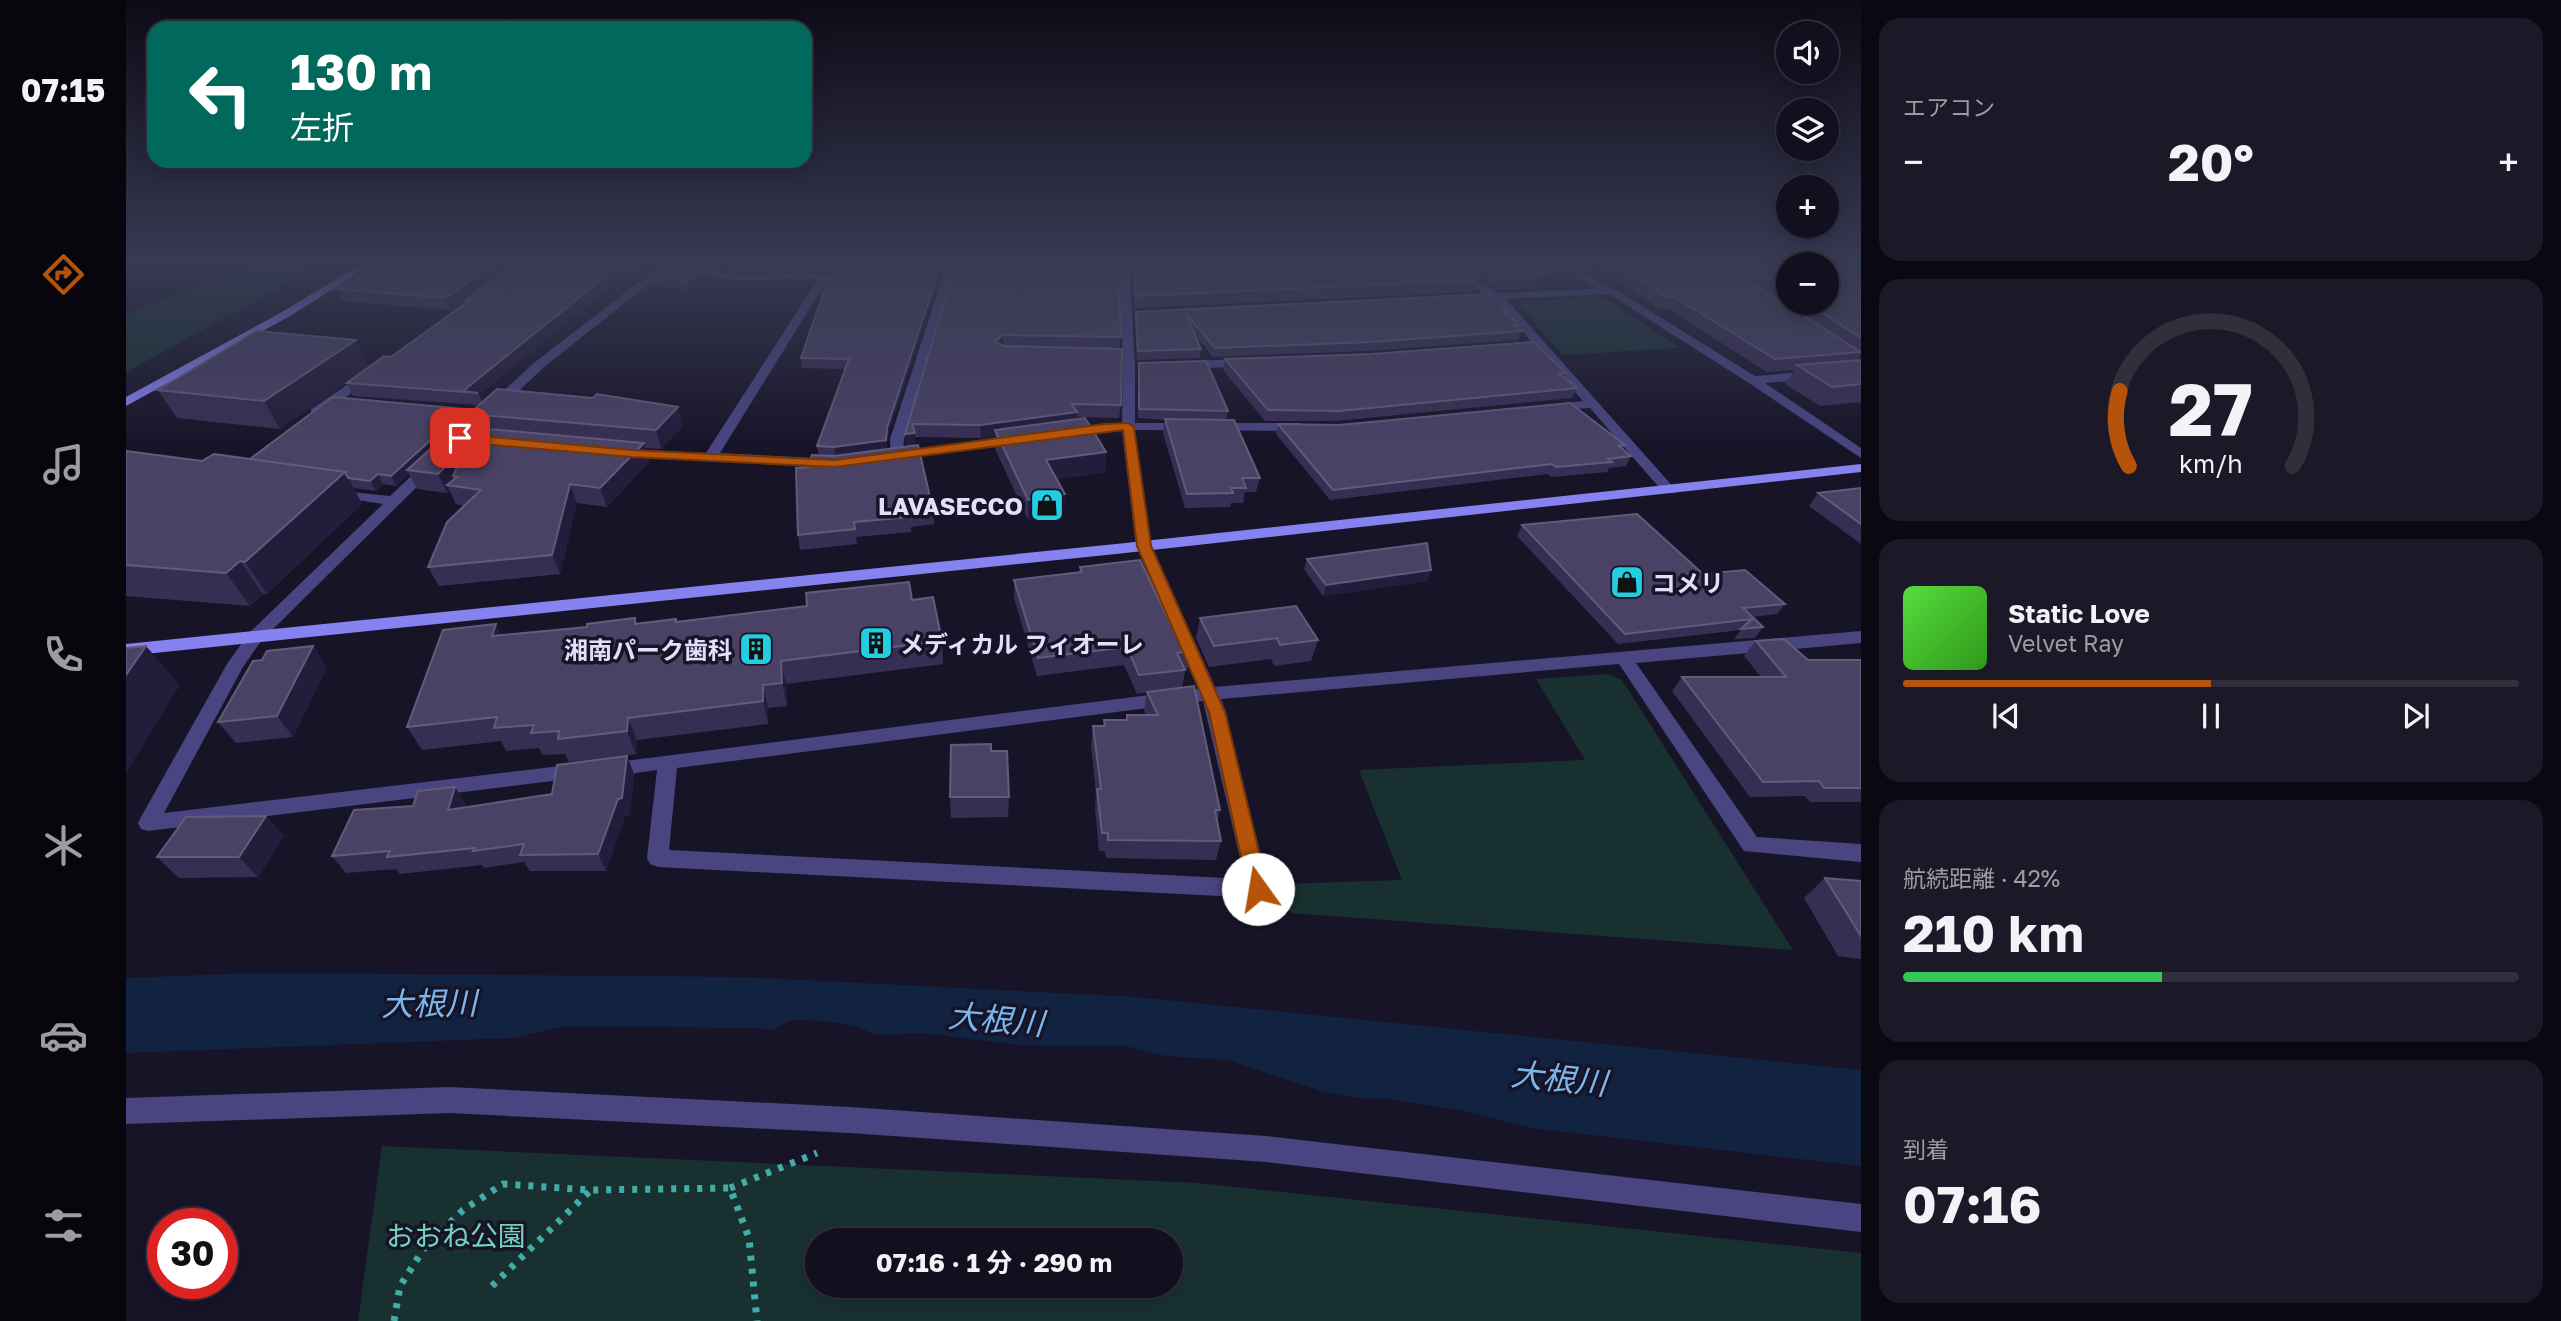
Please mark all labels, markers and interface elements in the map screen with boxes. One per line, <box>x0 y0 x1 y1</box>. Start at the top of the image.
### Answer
map controls <box>1776 21 1839 315</box>
button: sound <box>1776 21 1839 84</box>
text: 130 m <box>290 42 432 101</box>
icon: left <box>175 49 266 140</box>
text: 07:15 <box>21 71 105 109</box>
text: エアコン <box>1903 93 1995 121</box>
button: layers <box>1776 98 1839 161</box>
text: 左折 <box>290 108 354 146</box>
text: 20° <box>2168 130 2254 192</box>
text: − <box>1903 139 1924 184</box>
text: + <box>2498 139 2519 184</box>
button: + <box>1776 175 1839 238</box>
icon: directions <box>39 250 88 299</box>
button: − <box>1776 252 1839 315</box>
text: 27 <box>2169 365 2253 452</box>
pin <box>430 408 490 468</box>
icon: arrive <box>441 419 479 457</box>
icon: music <box>39 440 88 489</box>
text: km/h <box>2179 448 2243 479</box>
shop icon: LAVASECCO <box>1028 486 1066 524</box>
place label: LAVASECCO <box>878 491 1023 520</box>
shop icon: コメリ <box>1608 563 1646 601</box>
place label: コメリ <box>1652 568 1724 597</box>
text: Static Love <box>2008 598 2150 629</box>
building icon: メディカル フィオーレ <box>857 624 895 662</box>
place label: メディカル フィオーレ <box>900 629 1144 658</box>
text: Velvet Ray <box>2008 629 2124 657</box>
icon: phone <box>39 630 88 679</box>
building icon: 湘南パーク歯科 <box>737 630 775 668</box>
place label: 湘南パーク歯科 <box>564 635 732 664</box>
icon: previous <box>1987 697 2025 735</box>
icon: pause <box>2192 697 2230 735</box>
icon: next <box>2397 697 2435 735</box>
icon: climate <box>39 821 88 870</box>
position arrow <box>1221 852 1295 926</box>
text: 航続距離 · 42% <box>1903 864 2060 892</box>
text: 210 km <box>1903 901 2084 963</box>
water label: 大根川 <box>381 983 480 1023</box>
water label: 大根川 <box>947 996 1048 1042</box>
icon: car <box>39 1011 88 1060</box>
water label: 大根川 <box>1509 1054 1612 1102</box>
text: 到着 <box>1903 1135 1949 1163</box>
text: 07:16 <box>1903 1172 2042 1234</box>
icon: filters <box>39 1201 88 1250</box>
speed limit sign: 30 <box>147 1208 238 1299</box>
park label: おおね公園 <box>386 1219 526 1252</box>
text: 07:16 · 1 分 · 290 m <box>876 1247 1112 1278</box>

